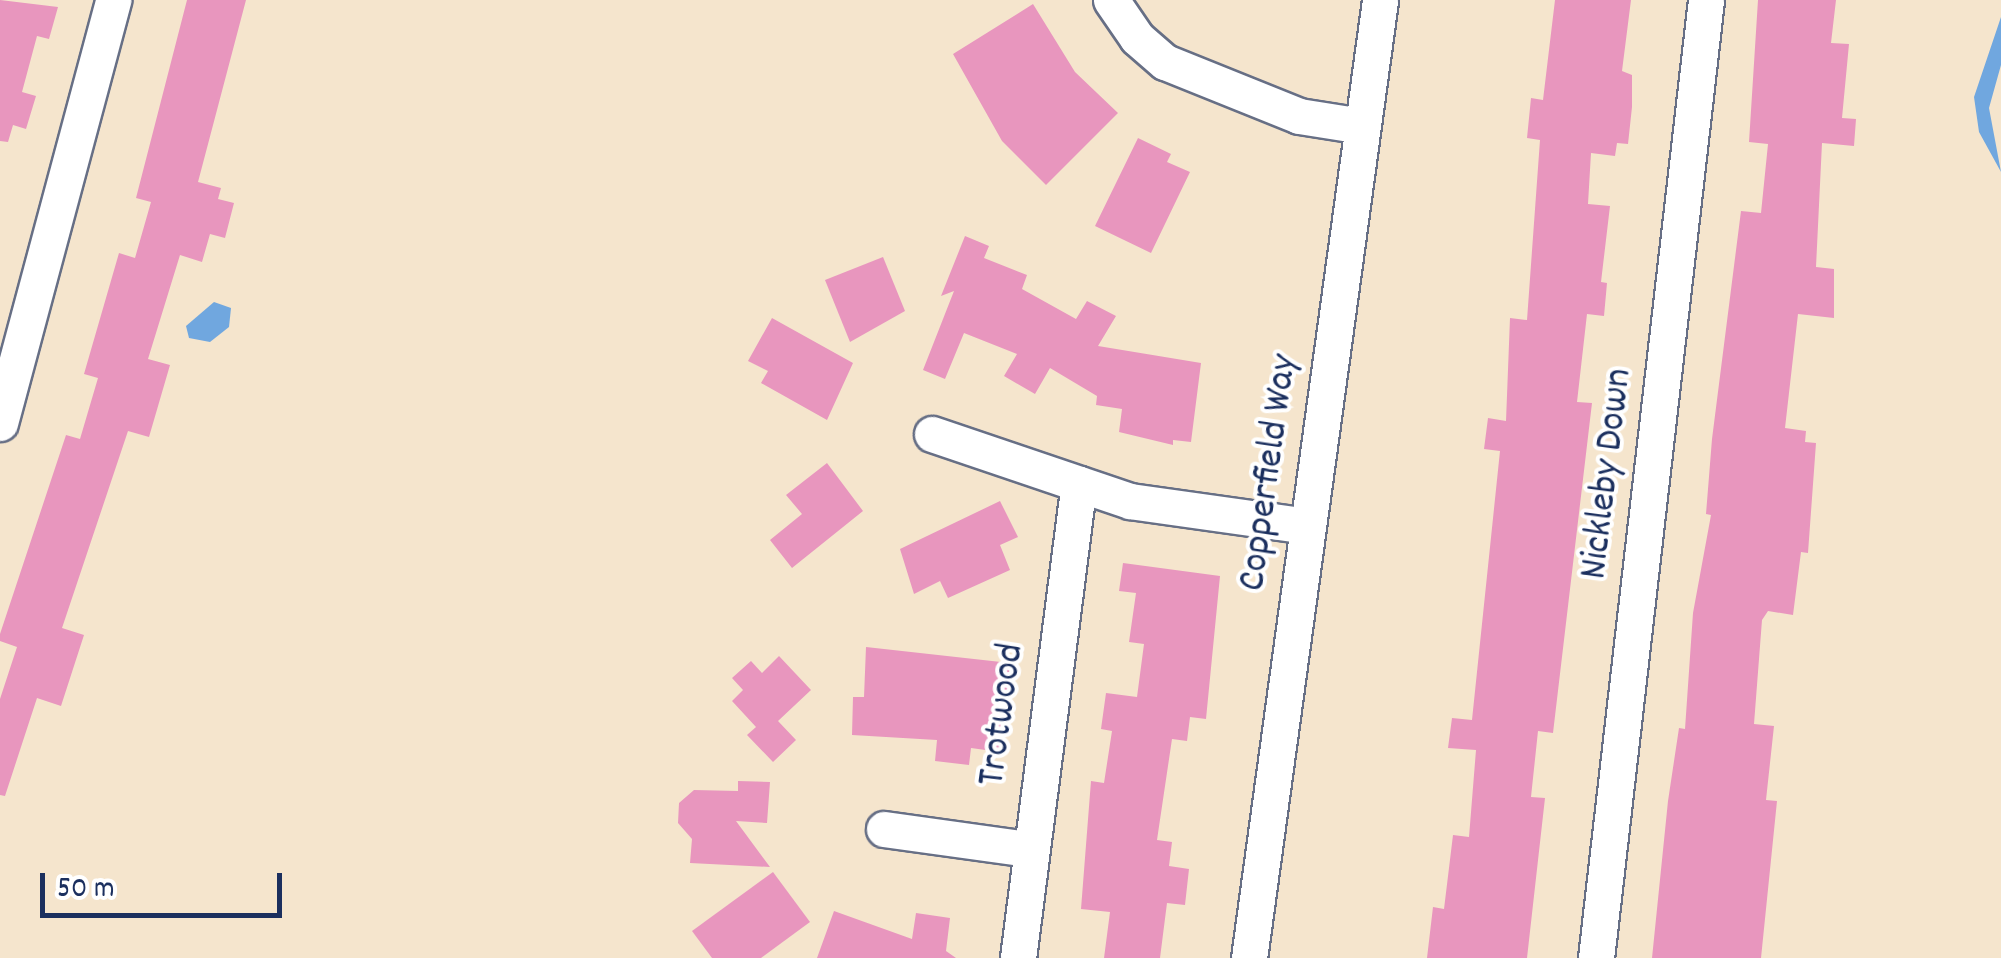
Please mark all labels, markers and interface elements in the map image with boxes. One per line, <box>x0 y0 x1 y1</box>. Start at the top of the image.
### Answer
street label: Copperfield Way <box>1231 352 1311 594</box>
street label: Nickleby Down <box>1572 366 1646 582</box>
street label: Trotwood <box>970 641 1038 789</box>
scale bar <box>45 853 288 915</box>
text: 50 m <box>57 869 115 912</box>

